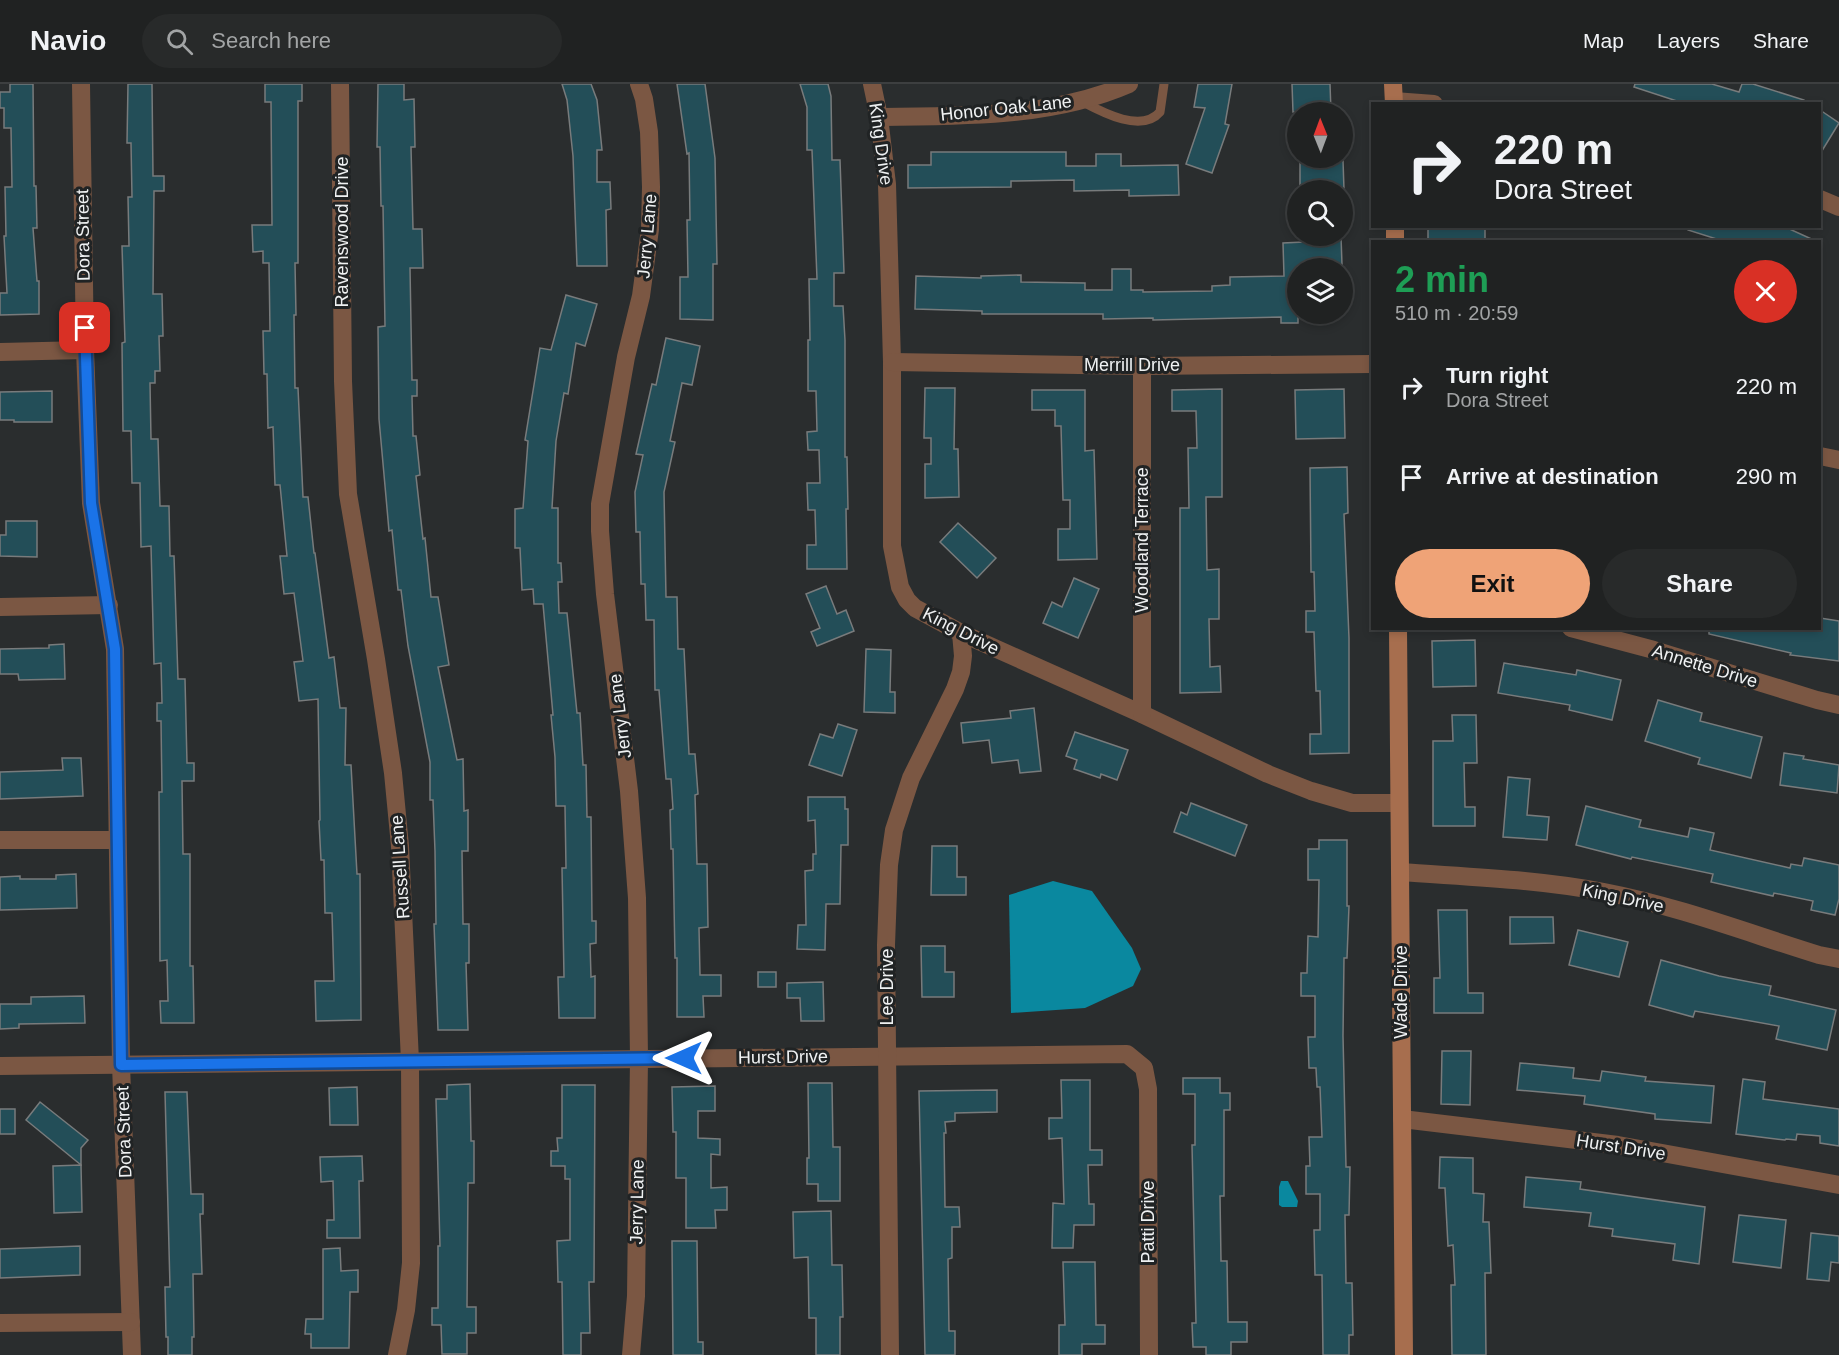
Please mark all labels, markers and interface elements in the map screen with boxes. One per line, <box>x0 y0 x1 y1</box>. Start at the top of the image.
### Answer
search box <box>142 14 562 68</box>
text: Navio <box>30 25 106 56</box>
icon: search <box>163 25 196 58</box>
text: Search here <box>211 28 331 53</box>
text: Map <box>1583 29 1624 52</box>
text: Layers <box>1657 29 1720 52</box>
text: Share <box>1753 29 1809 52</box>
street label: Honor Oak Lane <box>939 91 1073 125</box>
street label: King Drive <box>865 101 897 187</box>
north arrow <box>1287 102 1353 168</box>
map controls <box>1287 102 1353 324</box>
icon: right <box>1395 126 1473 204</box>
text: 220 m <box>1494 126 1613 173</box>
street label: Ravenswood Drive <box>332 156 352 308</box>
text: Dora Street <box>1494 175 1632 205</box>
button: search <box>1287 180 1353 246</box>
street label: Dora Street <box>72 189 94 281</box>
street label: Jerry Lane <box>633 193 661 279</box>
button: layers <box>1287 258 1353 324</box>
text: 2 min <box>1395 259 1489 300</box>
button: close <box>1734 260 1797 323</box>
pin <box>59 302 110 353</box>
text: 510 m · 20:59 <box>1395 302 1518 324</box>
icon: arrive <box>68 311 101 344</box>
street label: Merrill Drive <box>1084 355 1180 375</box>
text: Turn right <box>1446 363 1548 388</box>
icon: right <box>1395 371 1428 404</box>
text: 220 m <box>1736 374 1797 399</box>
text: Dora Street <box>1446 389 1548 411</box>
icon: arrive <box>1395 461 1428 494</box>
text: Arrive at destination <box>1446 464 1659 489</box>
text: 290 m <box>1736 464 1797 489</box>
street label: Woodland Terrace <box>1132 467 1152 613</box>
button: Exit <box>1395 549 1590 618</box>
button: Share <box>1602 549 1797 618</box>
street label: King Drive <box>919 603 1003 659</box>
street label: Annette Drive <box>1650 640 1760 692</box>
street label: Jerry Lane <box>605 673 635 759</box>
street label: Russell Lane <box>386 814 414 920</box>
street label: King Drive <box>1580 880 1666 916</box>
street label: Wade Drive <box>1391 945 1411 1039</box>
street label: Lee Drive <box>877 948 897 1026</box>
position arrow <box>652 1026 716 1090</box>
street label: Hurst Drive <box>738 1046 828 1068</box>
street label: Dora Street <box>112 1086 136 1178</box>
street label: Hurst Drive <box>1575 1130 1667 1164</box>
street label: Jerry Lane <box>626 1159 648 1245</box>
street label: Patti Drive <box>1138 1180 1158 1264</box>

